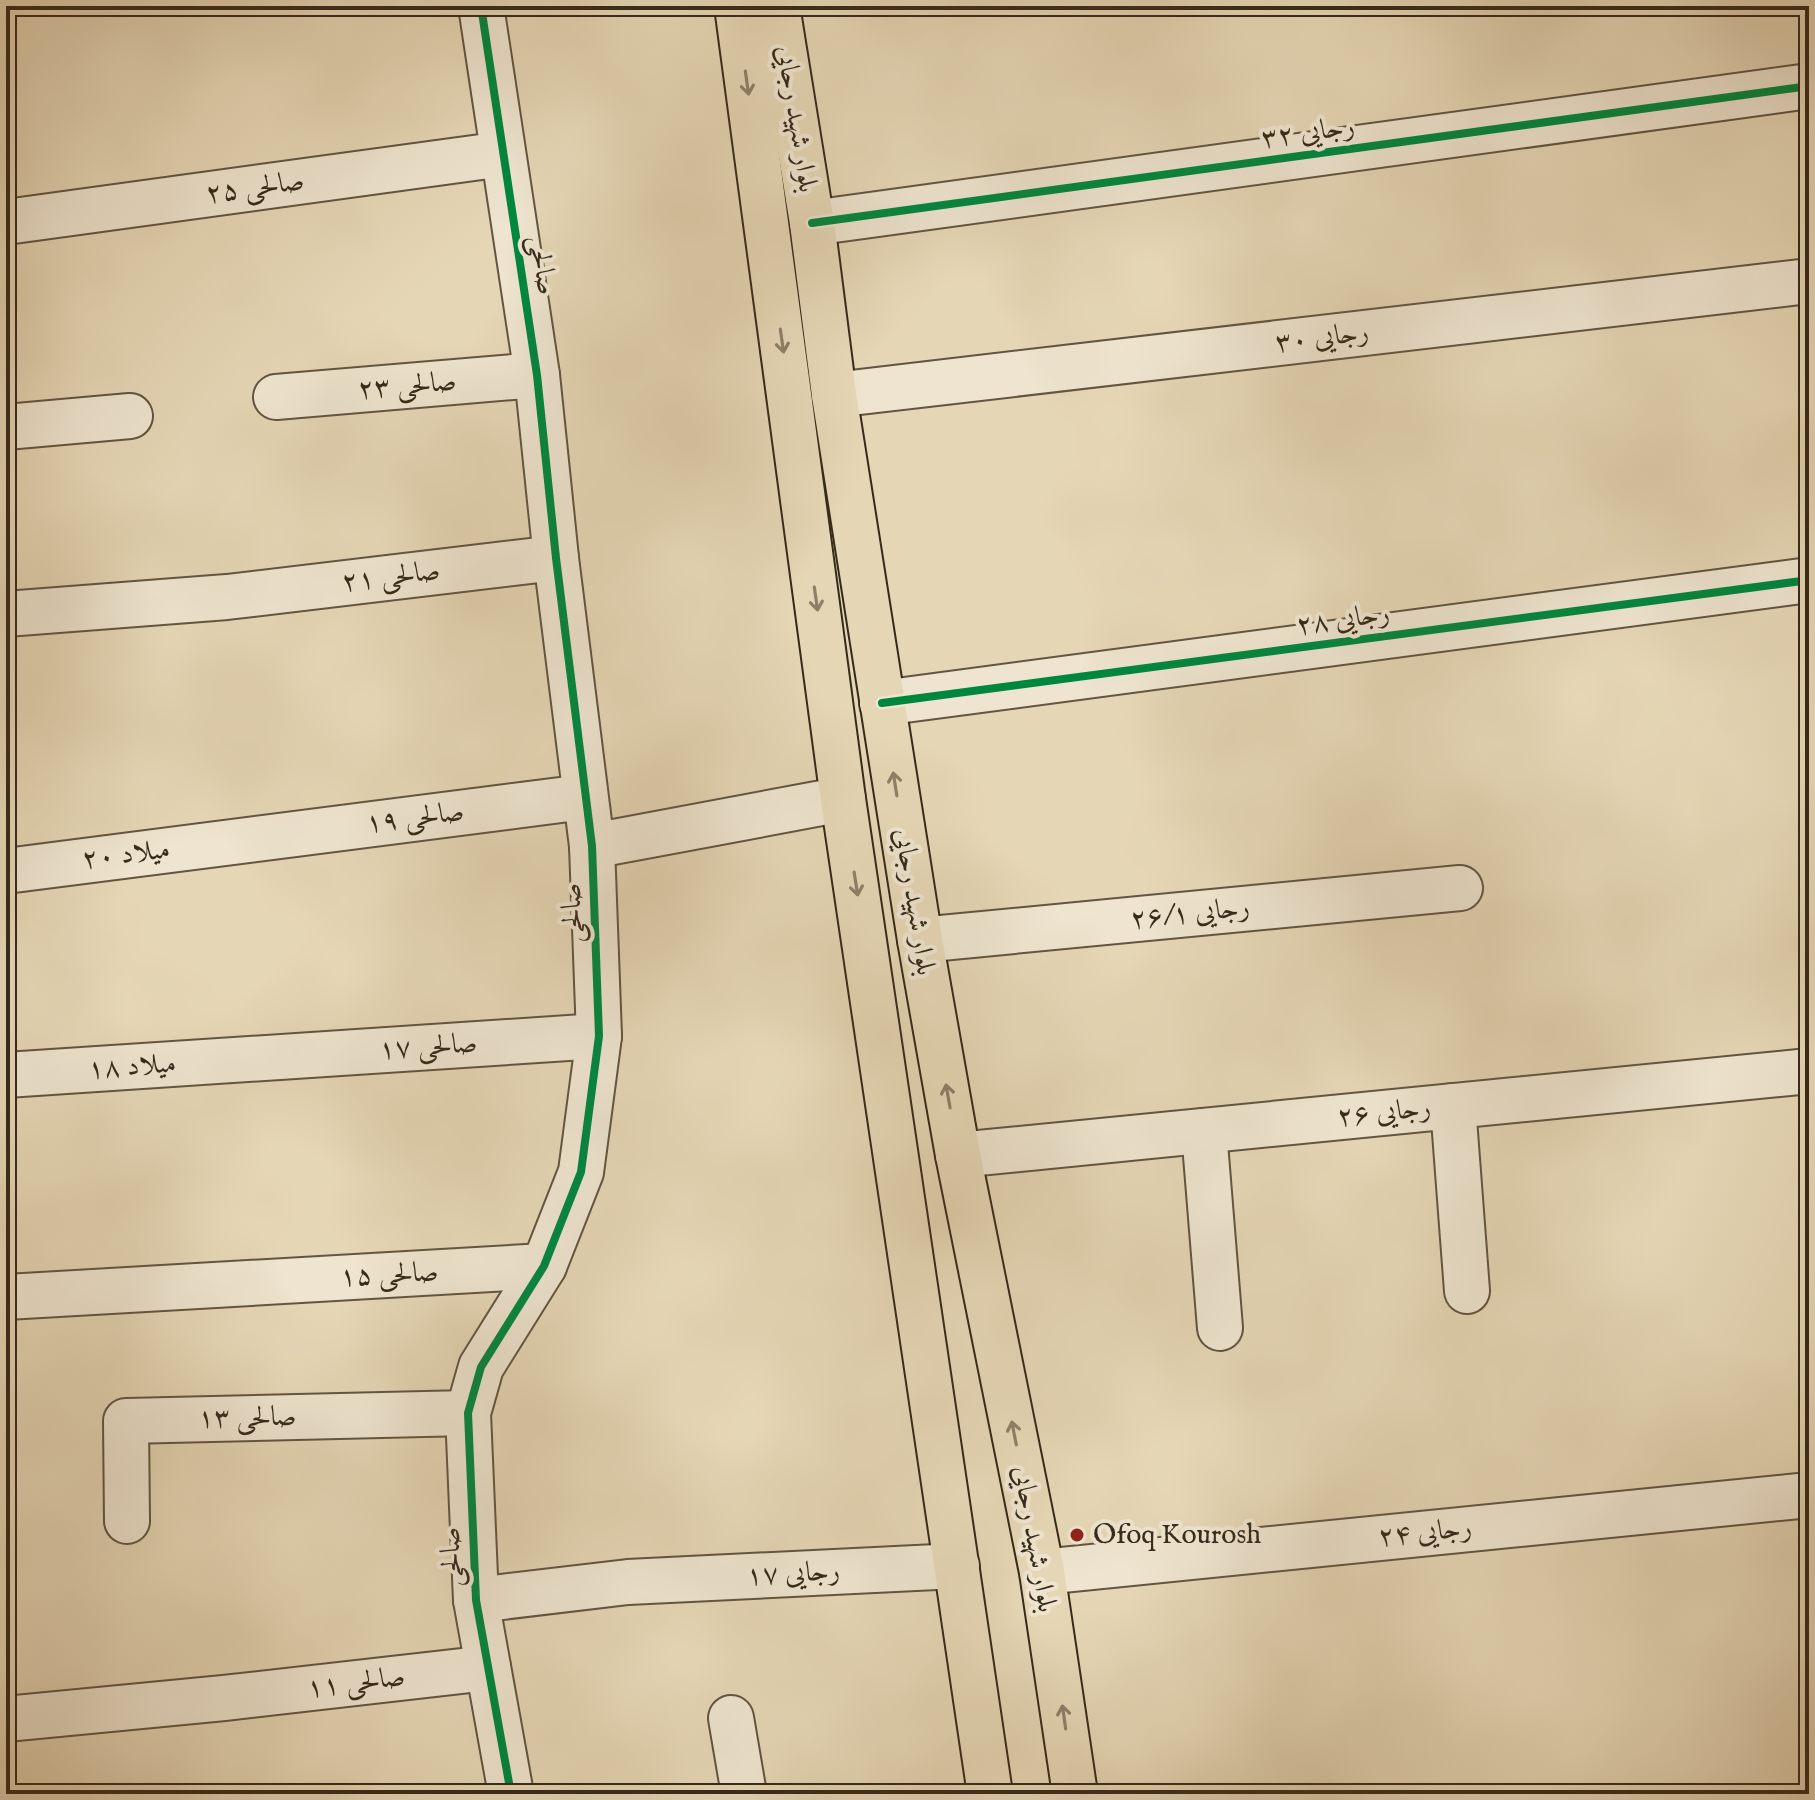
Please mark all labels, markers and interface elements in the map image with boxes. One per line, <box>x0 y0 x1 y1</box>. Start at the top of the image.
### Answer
street label: بلوار شهید رجایی <box>767 43 825 195</box>
one-way arrow <box>740 70 755 95</box>
street label: رجایی ۳۲ <box>1259 109 1357 157</box>
street label: صالحی ۲۵ <box>204 164 306 212</box>
street label: صالحی <box>520 233 564 297</box>
street label: رجایی ۳۰ <box>1273 315 1371 361</box>
one-way arrow <box>775 328 790 353</box>
street label: صالحی ۲۳ <box>356 364 458 408</box>
street label: صالحی ۲۱ <box>340 554 442 600</box>
one-way arrow <box>809 585 824 612</box>
street label: رجایی ۲۸ <box>1294 596 1392 644</box>
one-way arrow <box>887 772 902 797</box>
street label: صالحی ۱۹ <box>364 795 466 841</box>
street label: بلوار شهید رجایی <box>885 826 943 978</box>
street label: میلاد ۲۰ <box>80 832 172 878</box>
one-way arrow <box>850 871 865 896</box>
street label: صالحی <box>554 882 592 944</box>
street label: رجایی ۲۶/۱ <box>1129 890 1251 938</box>
street label: صالحی ۱۷ <box>377 1026 479 1068</box>
street label: میلاد ۱۸ <box>87 1046 177 1088</box>
one-way arrow <box>939 1083 954 1109</box>
street label: رجایی ۲۶ <box>1335 1091 1433 1135</box>
street label: صالحی ۱۵ <box>339 1255 439 1295</box>
street label: صالحی ۱۳ <box>197 1400 297 1436</box>
one-way arrow <box>1006 1421 1021 1446</box>
street label: بلوار شهید رجایی <box>1004 1463 1064 1615</box>
street label: رجایی ۲۴ <box>1376 1511 1474 1555</box>
place label: Ofoq Kourosh <box>1093 1518 1261 1553</box>
street label: صالحی <box>433 1526 471 1588</box>
marker: Ofoq Kourosh <box>1068 1526 1086 1544</box>
street label: رجایی ۱۷ <box>745 1554 841 1594</box>
street label: صالحی ۱۱ <box>305 1660 407 1706</box>
one-way arrow <box>1056 1705 1071 1730</box>

